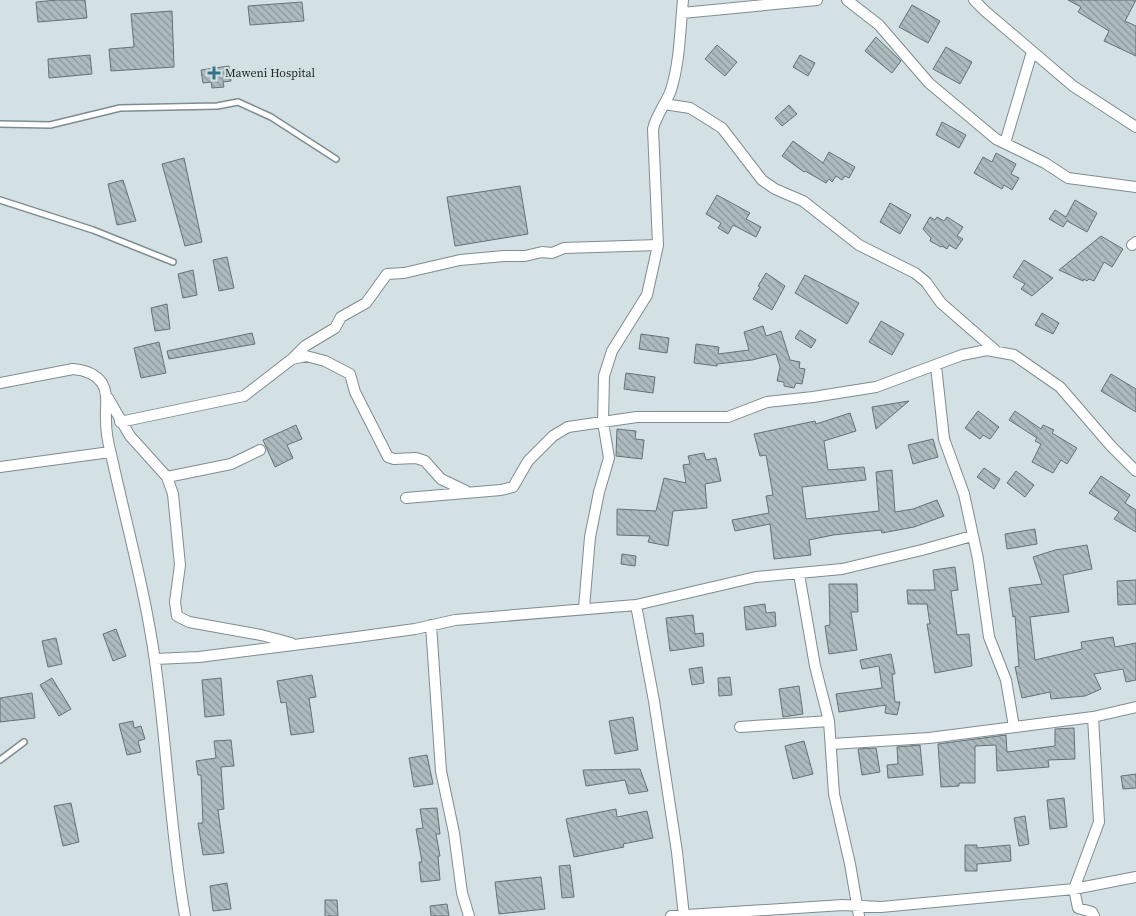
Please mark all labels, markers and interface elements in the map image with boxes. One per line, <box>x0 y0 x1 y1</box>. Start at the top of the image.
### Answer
place label: Maweni Hospital <box>225 65 316 81</box>
marker: Maweni Hospital <box>207 66 221 80</box>

